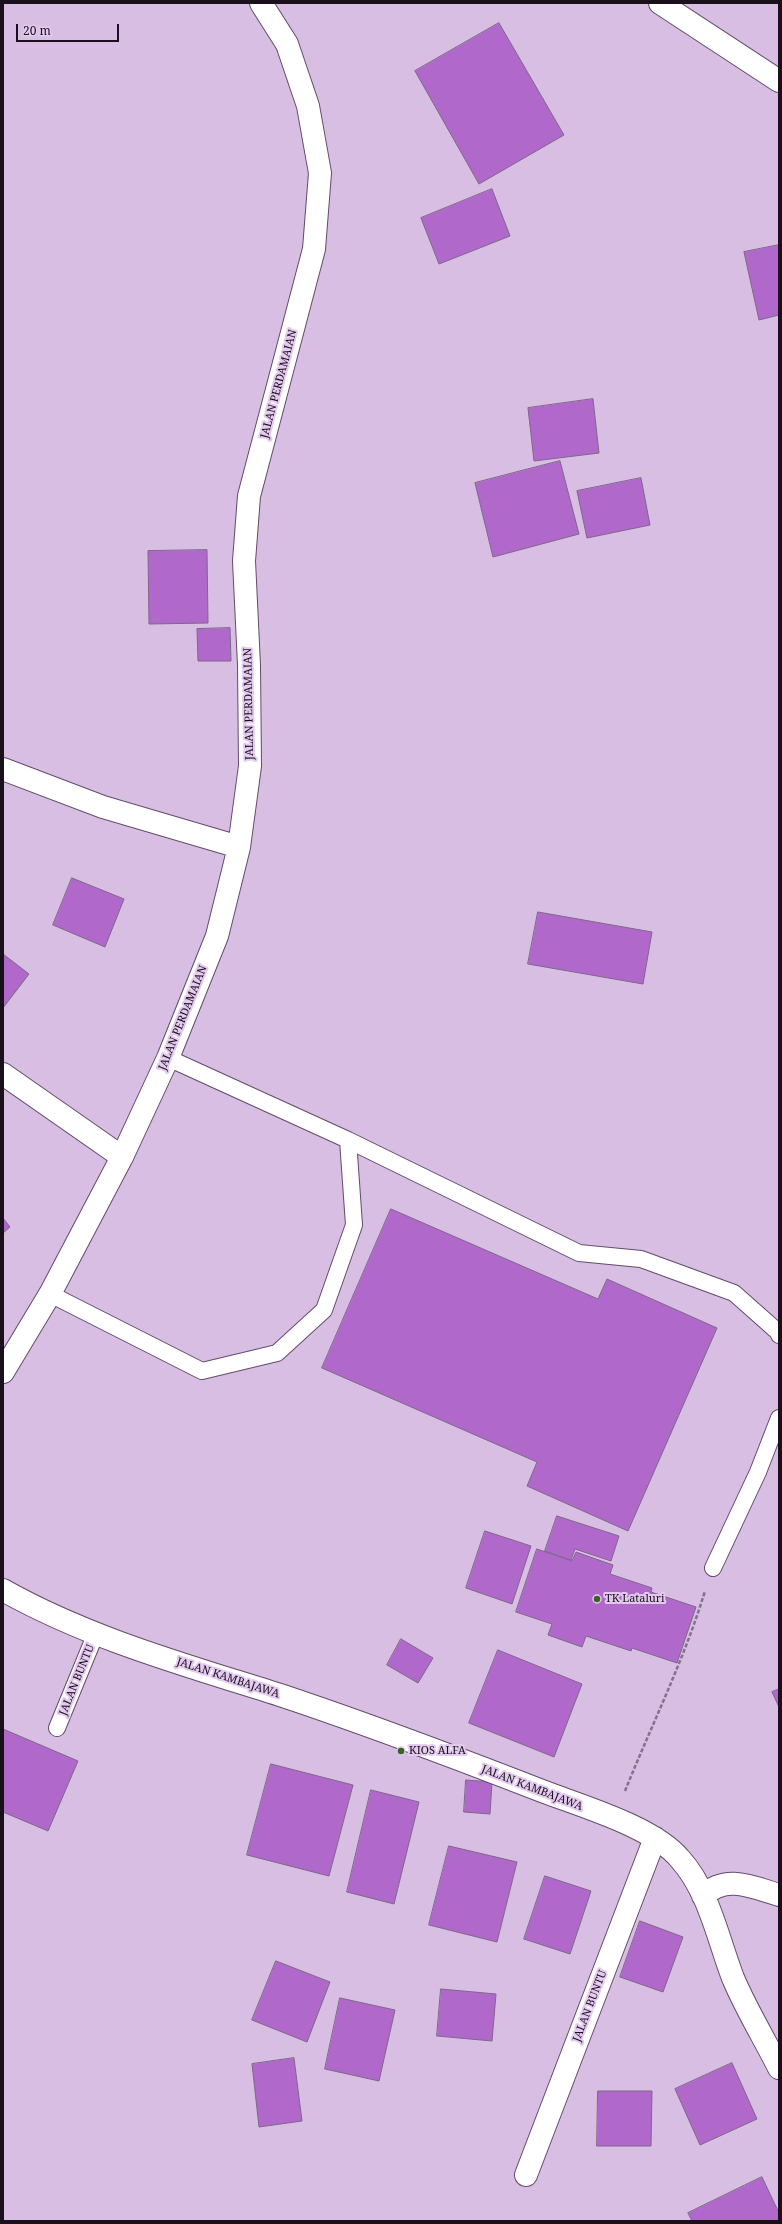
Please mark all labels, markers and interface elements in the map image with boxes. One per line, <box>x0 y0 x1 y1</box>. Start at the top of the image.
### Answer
scale bar <box>18 16 121 42</box>
text: 20 m <box>23 22 51 39</box>
street label: JALAN PERDAMAIAN <box>258 328 300 440</box>
street label: JALAN PERDAMAIAN <box>241 648 257 760</box>
street label: JALAN PERDAMAIAN <box>156 964 210 1072</box>
place label: TK Lataluri <box>605 1592 665 1606</box>
marker: TK Lataluri <box>592 1594 602 1604</box>
street label: JALAN BUNTU <box>57 1642 97 1718</box>
street label: JALAN KAMBAJAWA <box>175 1655 281 1701</box>
place label: KIOS ALFA <box>409 1744 466 1758</box>
marker: KIOS ALFA <box>396 1746 406 1756</box>
street label: JALAN KAMBAJAWA <box>479 1763 585 1813</box>
street label: JALAN BUNTU <box>570 1968 610 2044</box>

